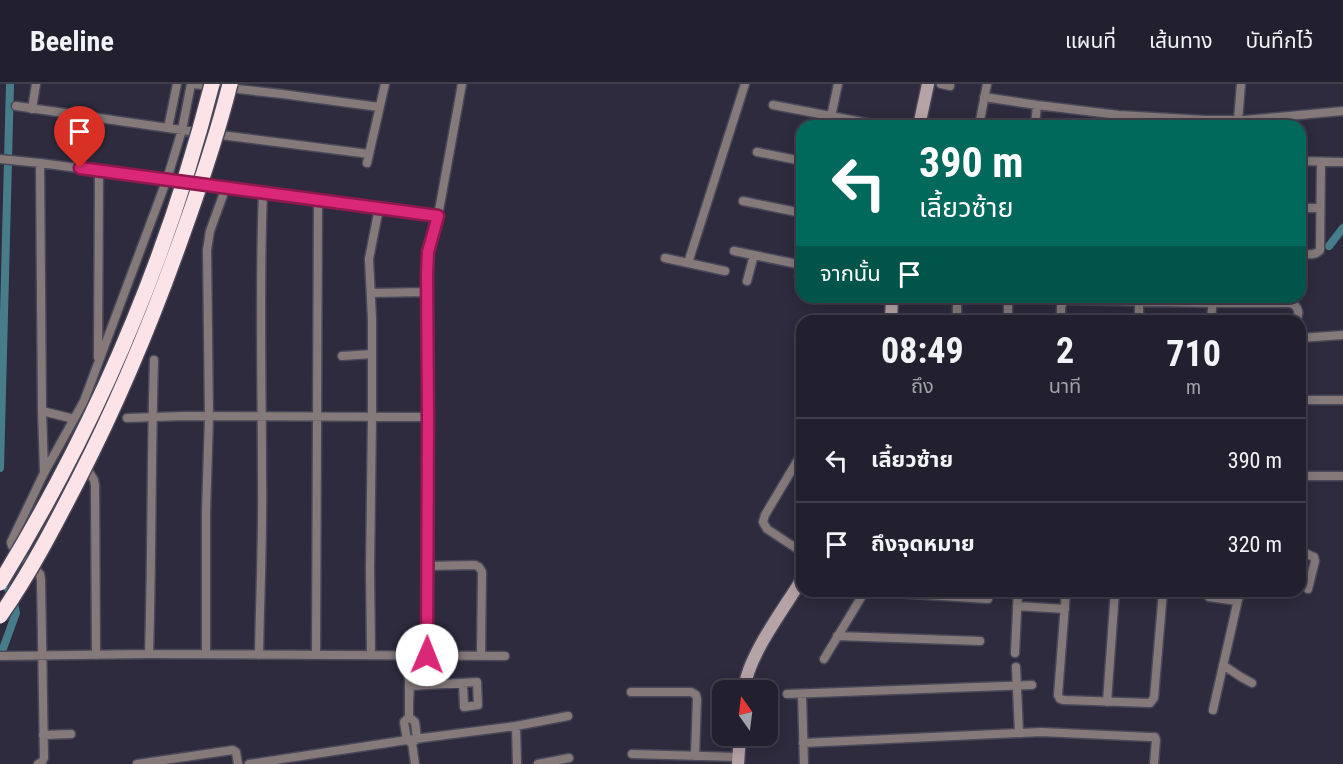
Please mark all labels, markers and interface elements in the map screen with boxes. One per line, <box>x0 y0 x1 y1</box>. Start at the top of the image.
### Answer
text: Beeline <box>30 25 114 58</box>
text: แผนที่ <box>1065 29 1116 53</box>
text: เส้นทาง <box>1149 29 1213 53</box>
text: บันทึกไว้ <box>1246 29 1313 53</box>
pin <box>54 106 105 168</box>
icon: arrive <box>63 115 96 148</box>
text: 390 m <box>919 138 1024 187</box>
icon: left <box>820 144 898 222</box>
text: เลี้ยวซ้าย <box>919 192 1013 224</box>
icon: arrive <box>893 258 926 291</box>
text: จากนั้น <box>820 261 881 286</box>
text: 08:49 <box>881 330 964 372</box>
text: 2 <box>1056 330 1074 372</box>
text: 710 <box>1166 333 1221 375</box>
text: ถึง <box>911 374 934 398</box>
text: นาที <box>1049 374 1081 398</box>
text: m <box>1186 375 1201 399</box>
icon: left <box>820 444 853 477</box>
text: เลี้ยวซ้าย <box>871 447 953 472</box>
text: 390 m <box>1228 448 1282 473</box>
icon: arrive <box>820 528 853 561</box>
text: ถึงจุดหมาย <box>871 531 975 556</box>
text: 320 m <box>1228 532 1282 557</box>
position arrow <box>395 623 459 687</box>
north arrow <box>712 680 778 746</box>
map controls <box>712 680 778 746</box>

